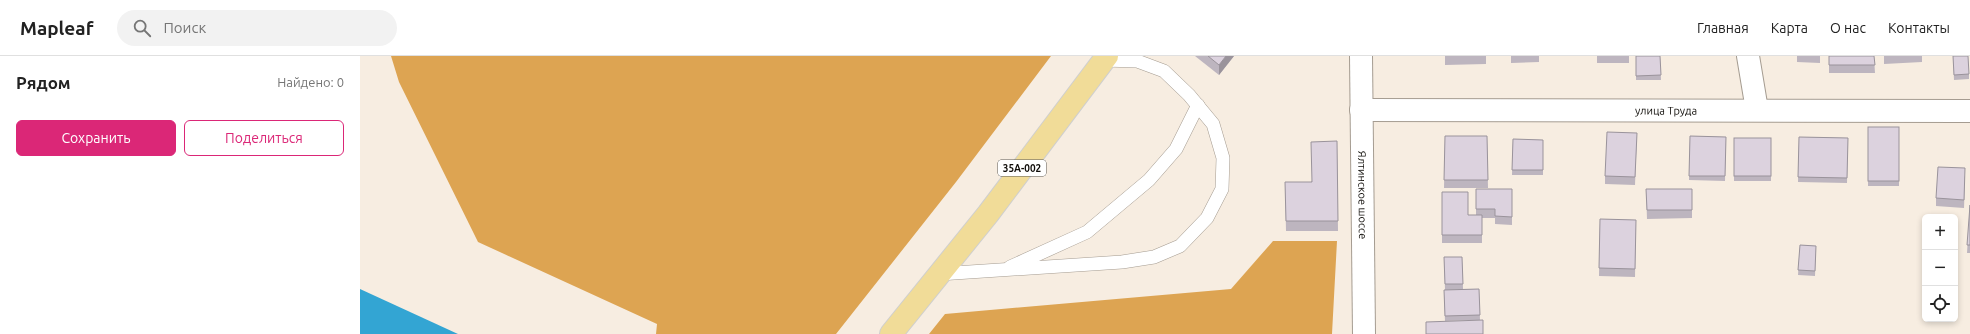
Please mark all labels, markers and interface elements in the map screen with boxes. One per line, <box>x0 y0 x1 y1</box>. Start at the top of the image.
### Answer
search box <box>117 10 397 46</box>
text: Mapleaf <box>20 17 93 39</box>
icon: search <box>131 17 153 39</box>
text: Поиск <box>163 19 206 36</box>
text: Главная <box>1697 20 1749 36</box>
text: Карта <box>1771 20 1808 36</box>
text: О нас <box>1830 20 1866 36</box>
text: Контакты <box>1888 20 1950 36</box>
text: Рядом <box>16 73 71 92</box>
text: Найдено: 0 <box>277 75 344 89</box>
street label: улица Труда <box>1635 104 1697 117</box>
button: Сохранить <box>16 120 176 156</box>
button: Поделиться <box>184 120 344 156</box>
street label: Ялтинское шоссе <box>1356 151 1369 239</box>
road number: 35А-002 <box>998 160 1046 176</box>
map controls <box>1922 214 1958 322</box>
button: + <box>1922 214 1958 250</box>
button: − <box>1922 250 1958 286</box>
button: locate <box>1922 286 1958 322</box>

